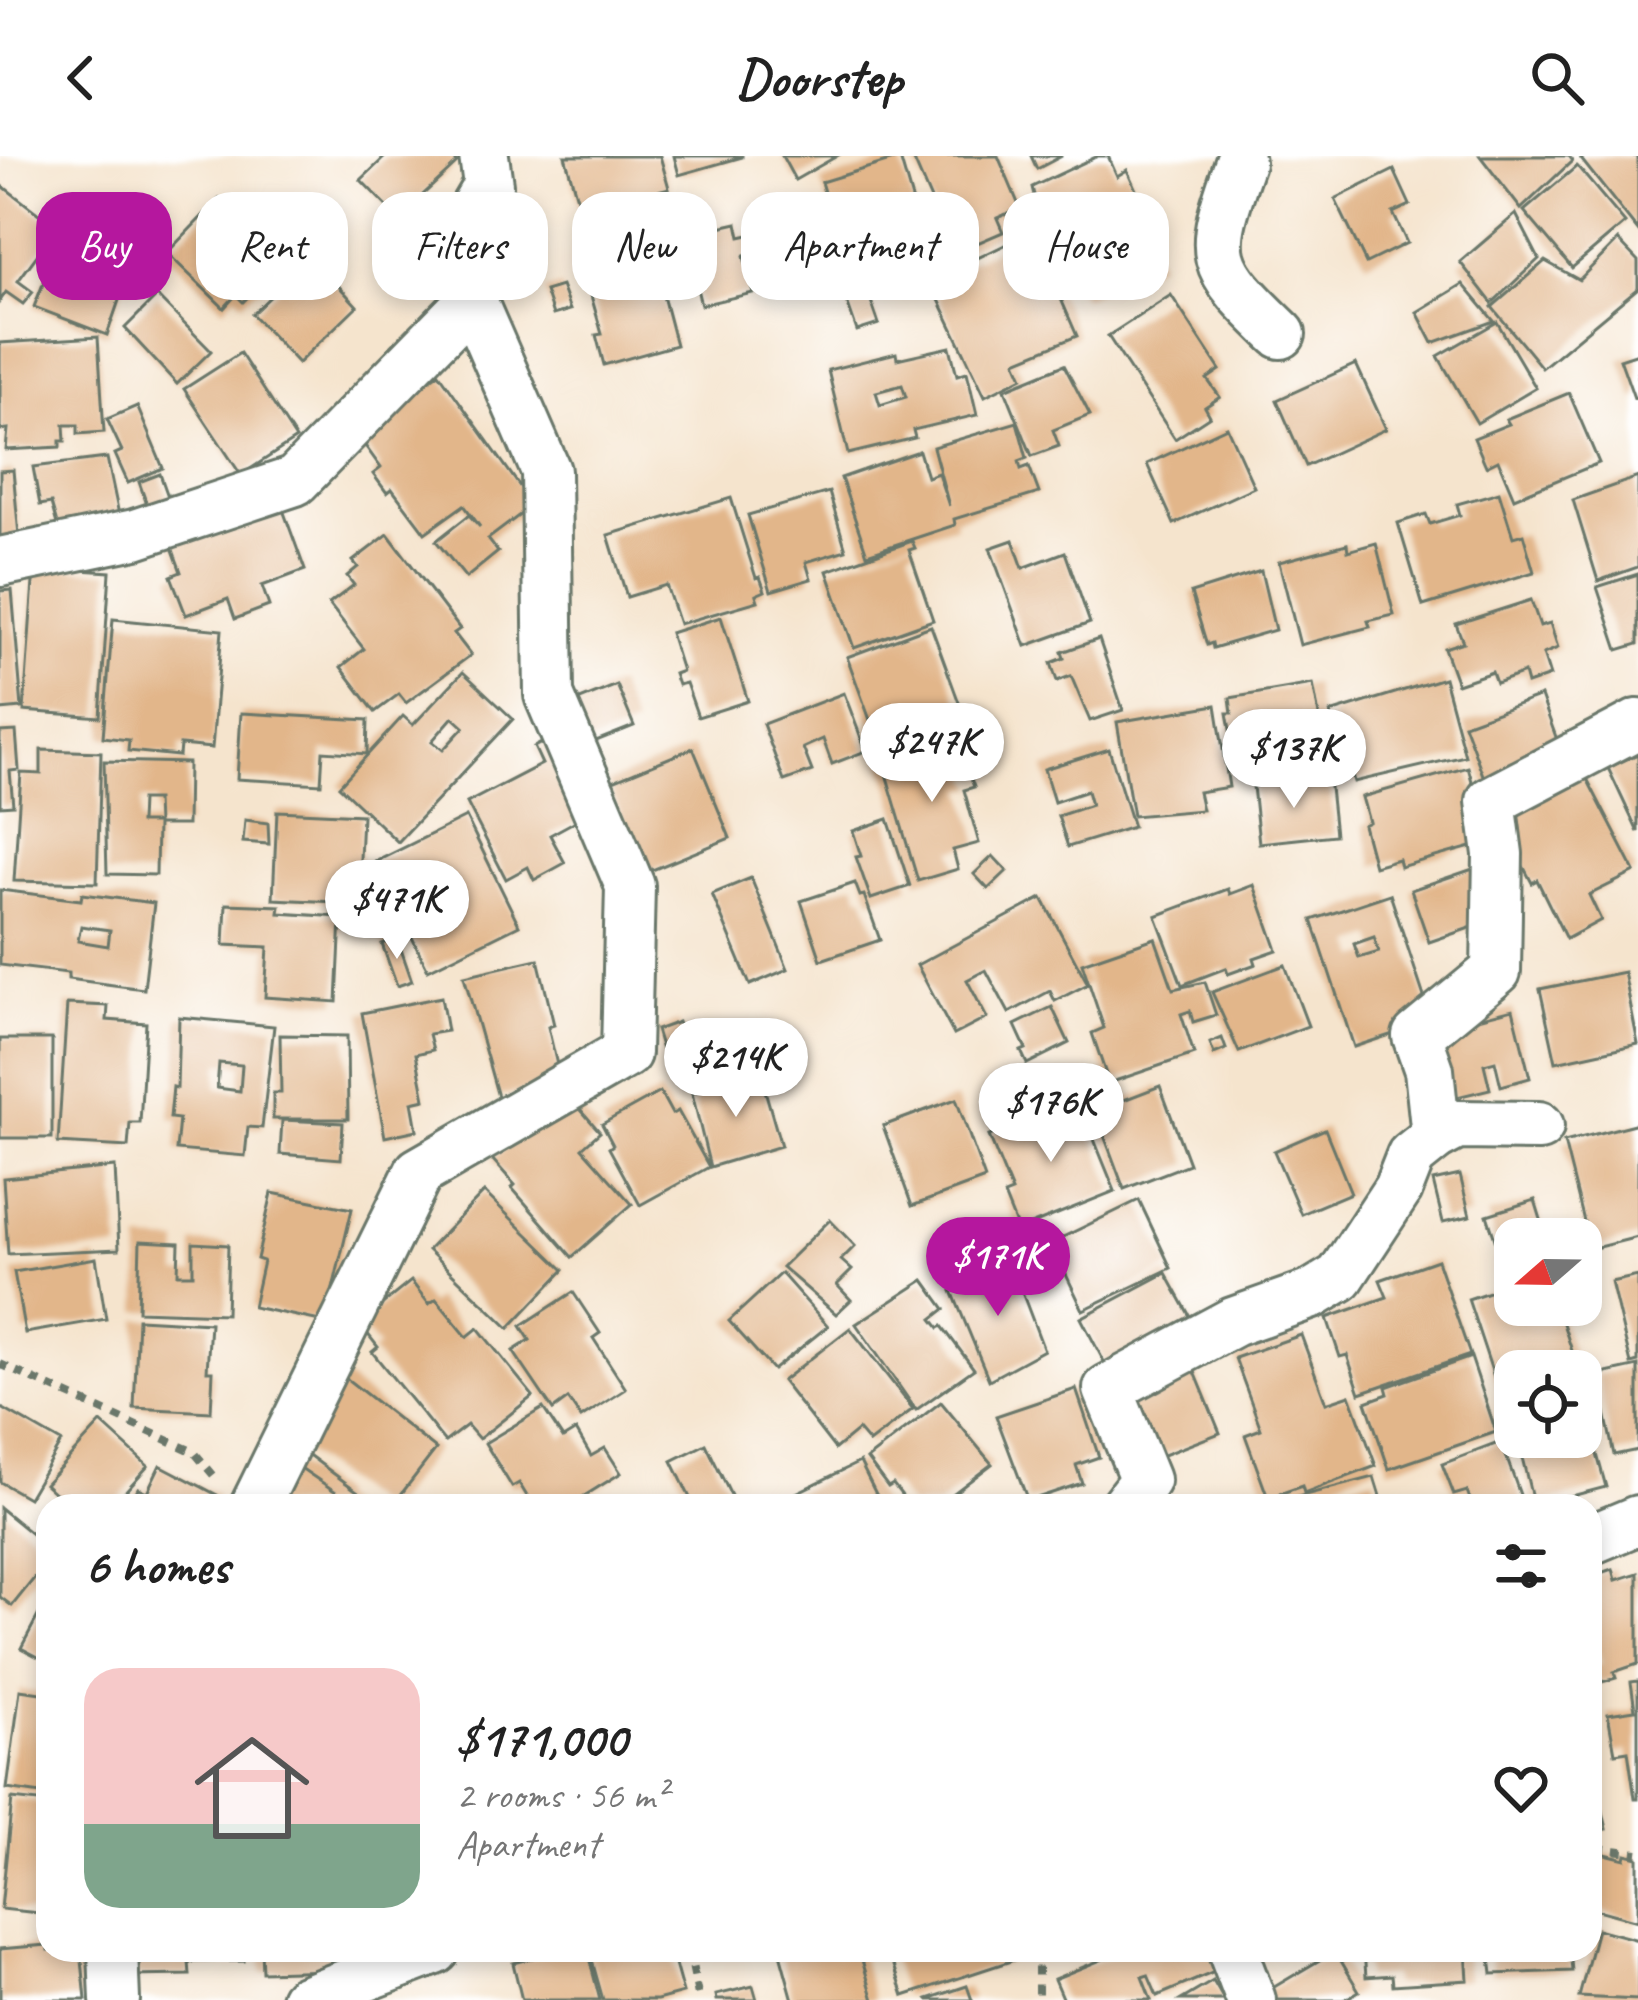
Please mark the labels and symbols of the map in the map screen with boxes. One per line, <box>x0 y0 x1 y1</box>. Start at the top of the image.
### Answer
pin: $247K <box>848 703 1016 805</box>
pin: $137K <box>1210 709 1378 811</box>
pin: $471K <box>313 860 481 962</box>
pin: $214K <box>652 1018 820 1120</box>
pin: $176K <box>967 1063 1135 1165</box>
pin: $171K <box>914 1217 1082 1319</box>
north arrow <box>1494 1218 1602 1326</box>

